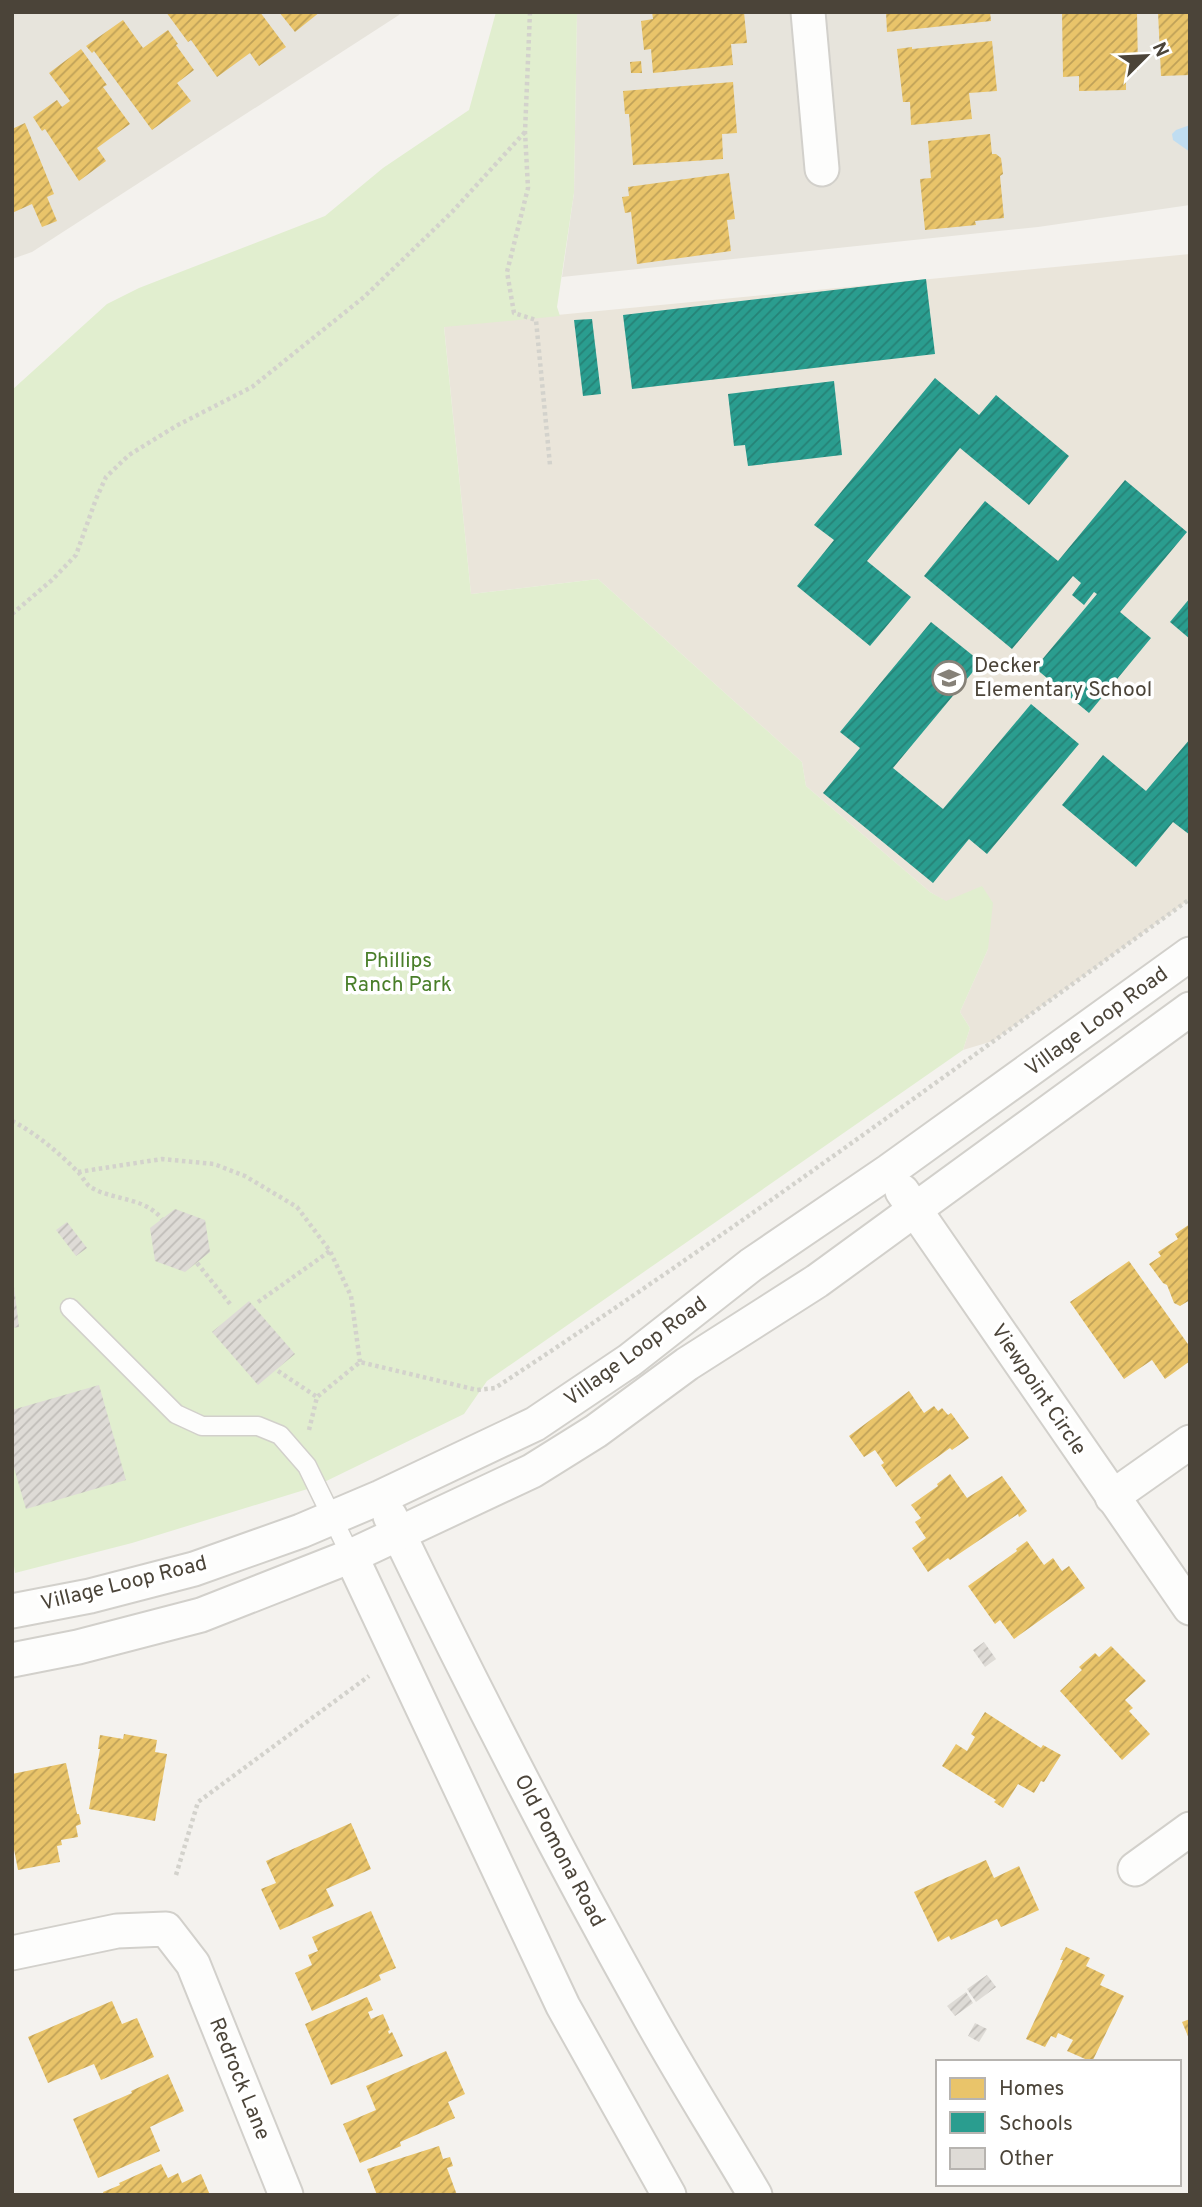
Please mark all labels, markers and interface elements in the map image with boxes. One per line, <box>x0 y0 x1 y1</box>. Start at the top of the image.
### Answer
north arrow <box>1111 21 1181 91</box>
text: N <box>1146 39 1173 61</box>
place label: Decker Elementary School <box>974 653 1152 704</box>
school or university icon: Decker Elementary School <box>930 659 968 697</box>
park label: Phillips Ranch Park <box>344 948 452 999</box>
street label: Village Loop Road <box>1020 961 1174 1083</box>
street label: Village Loop Road <box>559 1291 713 1413</box>
street label: Viewpoint Circle <box>984 1319 1092 1461</box>
street label: Village Loop Road <box>38 1550 210 1618</box>
street label: Old Pomona Road <box>507 1770 611 1932</box>
street label: Redrock Lane <box>202 2014 276 2144</box>
legend <box>936 2060 1181 2186</box>
text: Homes <box>999 2076 1064 2103</box>
text: Schools <box>999 2111 1073 2138</box>
text: Other <box>999 2146 1054 2173</box>

